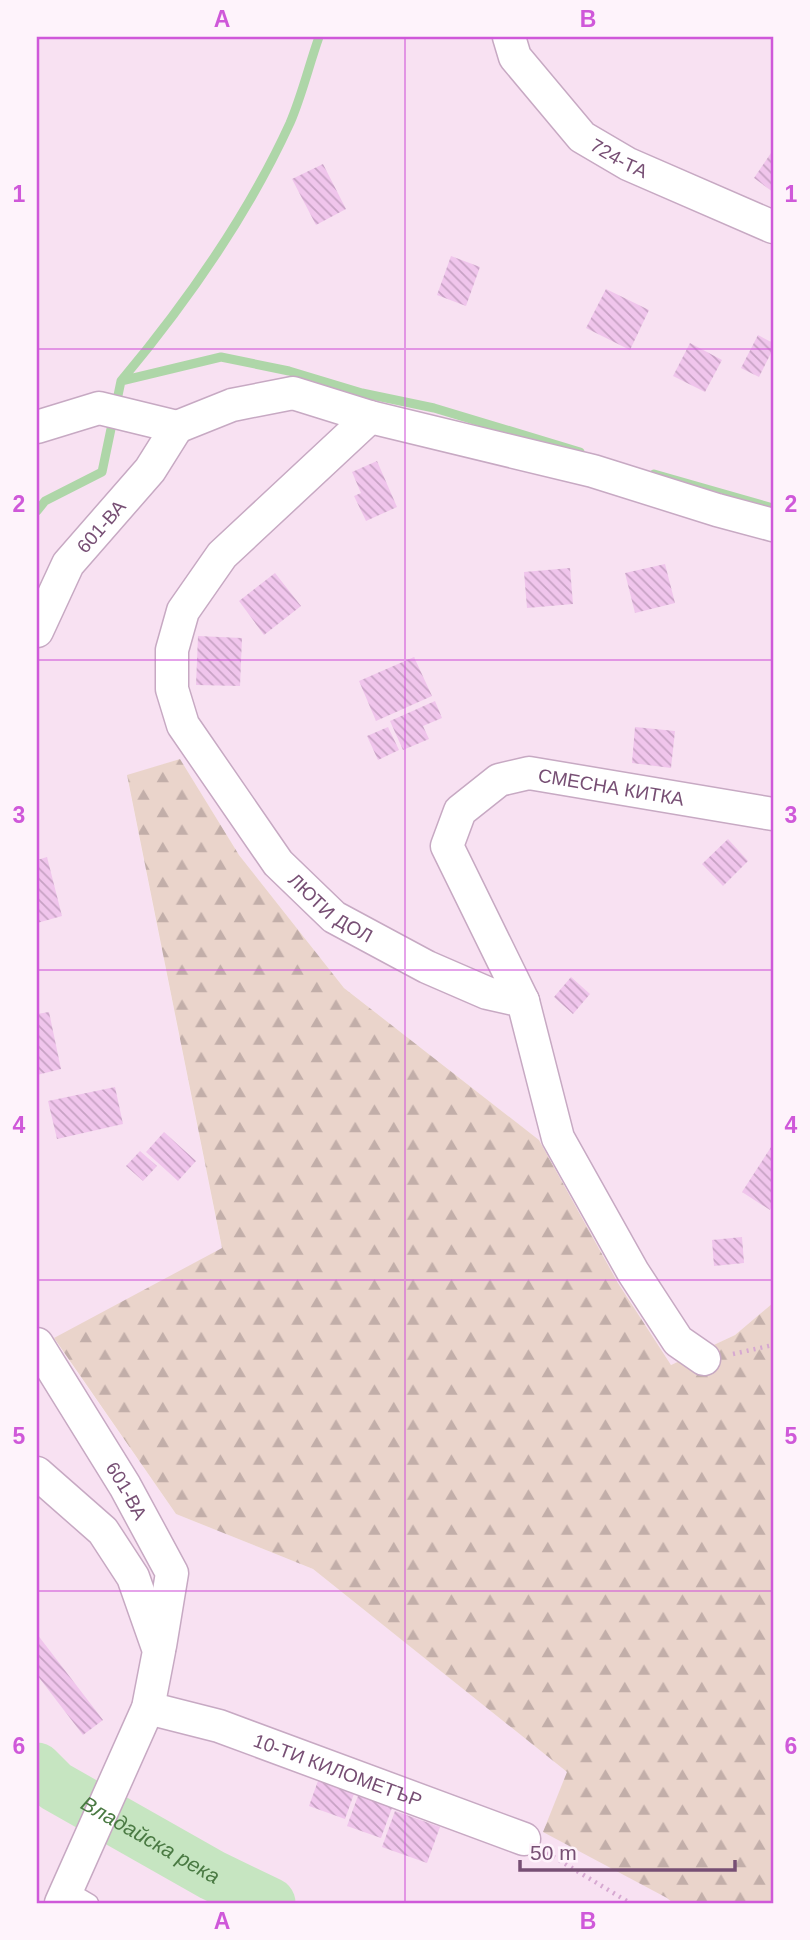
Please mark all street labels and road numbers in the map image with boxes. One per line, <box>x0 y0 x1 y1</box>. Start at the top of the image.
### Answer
street label: 724-ТА <box>587 134 651 182</box>
street label: 601-ВА <box>73 496 130 557</box>
street label: СМЕСНА КИТКА <box>537 765 686 810</box>
street label: ЛЮТИ ДОЛ <box>284 869 376 947</box>
street label: 601-ВА <box>102 1458 151 1523</box>
street label: 10-ТИ КИЛОМЕТЪР <box>251 1730 425 1811</box>

